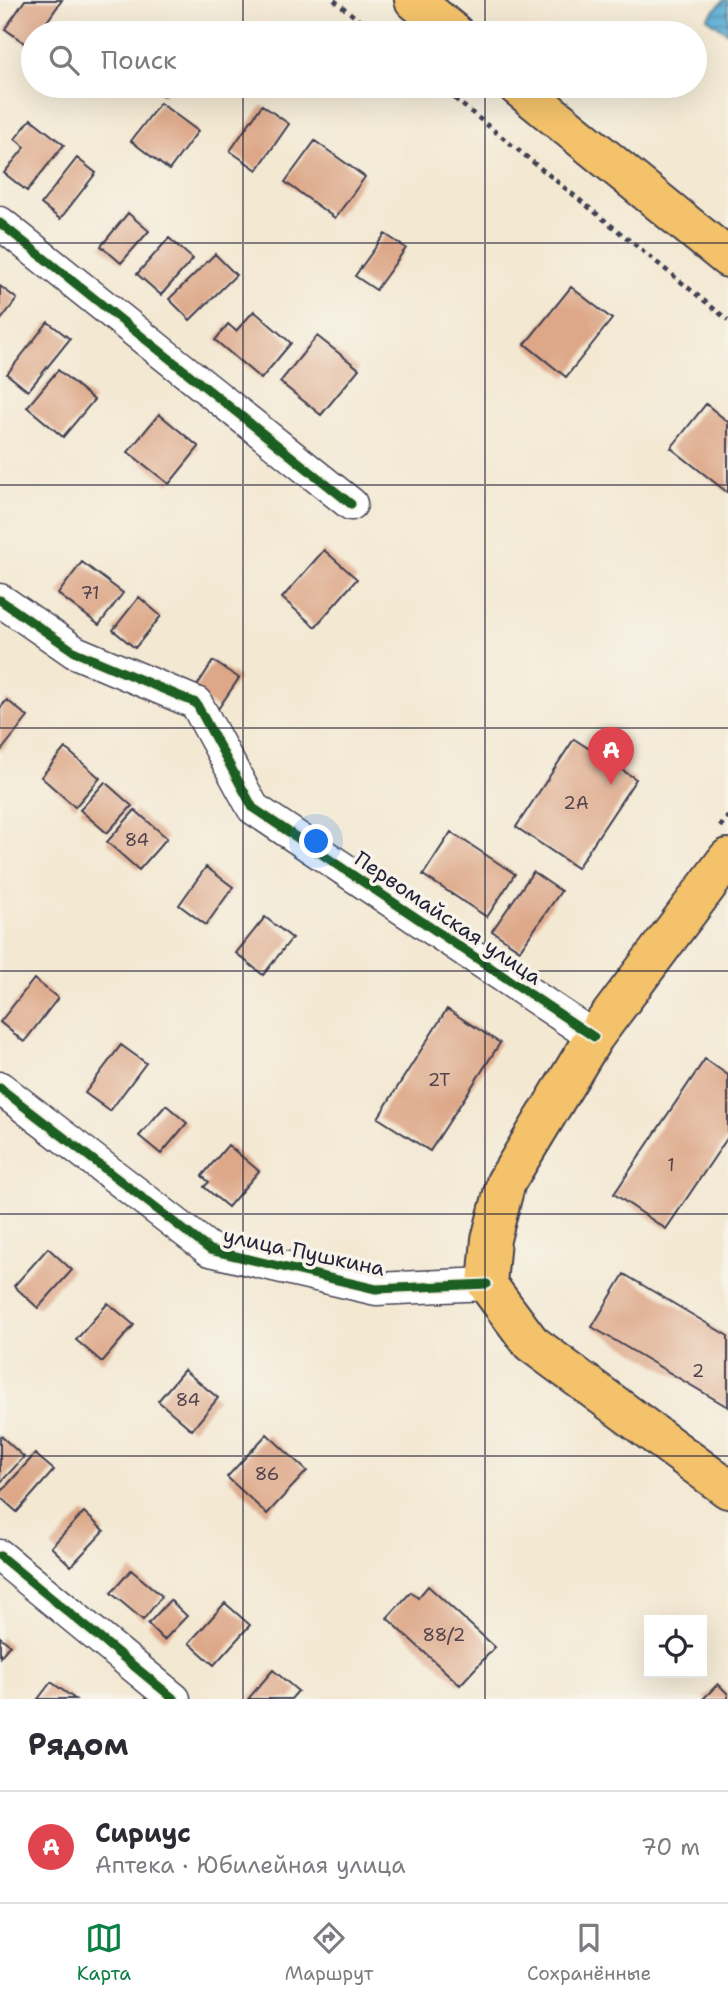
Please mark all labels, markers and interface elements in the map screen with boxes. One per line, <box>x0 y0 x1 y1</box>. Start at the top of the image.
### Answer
search box <box>21 21 707 98</box>
icon: search <box>45 41 83 79</box>
text: Поиск <box>101 42 177 77</box>
house number: 71 <box>80 581 100 605</box>
pin: A <box>588 727 634 785</box>
house number: 2А <box>563 791 589 815</box>
your location <box>299 824 333 858</box>
house number: 84 <box>125 828 149 852</box>
street label: Первомайская улица <box>349 845 547 991</box>
house number: 2Т <box>428 1068 450 1092</box>
house number: 1 <box>667 1153 675 1177</box>
street label: улица Пушкина <box>220 1221 388 1283</box>
house number: 2 <box>692 1359 704 1383</box>
house number: 84 <box>176 1388 200 1412</box>
house number: 86 <box>255 1462 279 1486</box>
map controls <box>644 1615 707 1678</box>
button: locate <box>644 1615 707 1678</box>
house number: 88/2 <box>423 1623 465 1647</box>
text: Рядом <box>28 1724 128 1765</box>
text: Сириус <box>95 1815 191 1850</box>
text: A <box>42 1832 60 1862</box>
text: 70 m <box>641 1832 700 1862</box>
text: Аптека · Юбилейная улица <box>95 1850 406 1880</box>
tab: Карта <box>77 1919 131 1986</box>
tab: Маршрут <box>285 1919 373 1986</box>
tab: Сохранённые <box>527 1919 651 1986</box>

